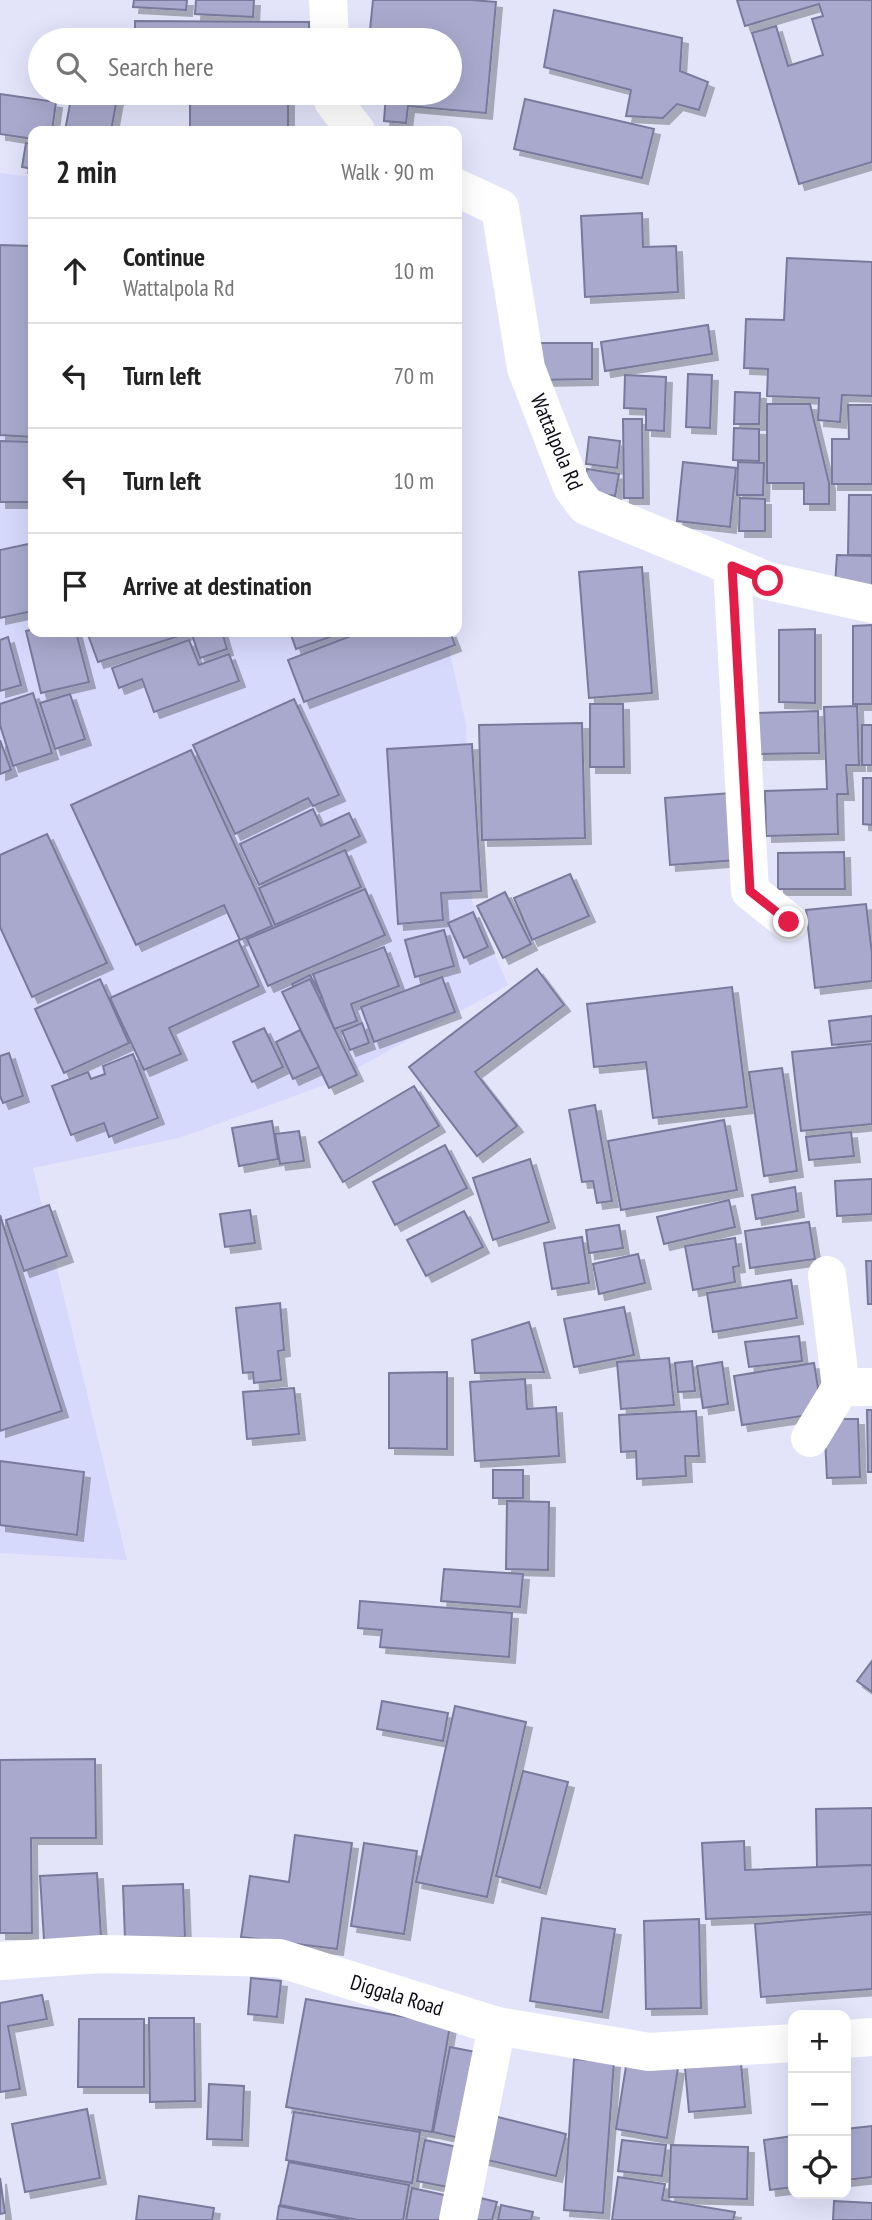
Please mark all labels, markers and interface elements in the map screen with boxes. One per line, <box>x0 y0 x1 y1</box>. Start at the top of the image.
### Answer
search box <box>28 28 462 105</box>
icon: search <box>52 48 90 86</box>
text: Search here <box>108 50 214 83</box>
text: 2 min <box>56 152 117 191</box>
text: Walk · 90 m <box>341 157 434 186</box>
text: Continue <box>123 240 205 273</box>
icon: ahead <box>56 252 94 290</box>
text: 10 m <box>393 256 434 285</box>
text: Wattalpola Rd <box>123 273 234 302</box>
icon: left <box>56 357 94 395</box>
text: Turn left <box>123 359 201 392</box>
text: 70 m <box>393 361 434 390</box>
street label: Wattalpola Rd <box>525 390 589 494</box>
icon: left <box>56 462 94 500</box>
text: Turn left <box>123 464 201 497</box>
text: 10 m <box>393 466 434 495</box>
route start <box>752 565 783 596</box>
icon: arrive <box>56 567 94 605</box>
text: Arrive at destination <box>123 569 312 602</box>
route end <box>773 906 804 937</box>
street label: Diggala Road <box>347 1968 447 2022</box>
map controls <box>788 2010 851 2199</box>
button: + <box>788 2010 851 2073</box>
button: − <box>788 2073 851 2136</box>
button: locate <box>788 2136 851 2199</box>

